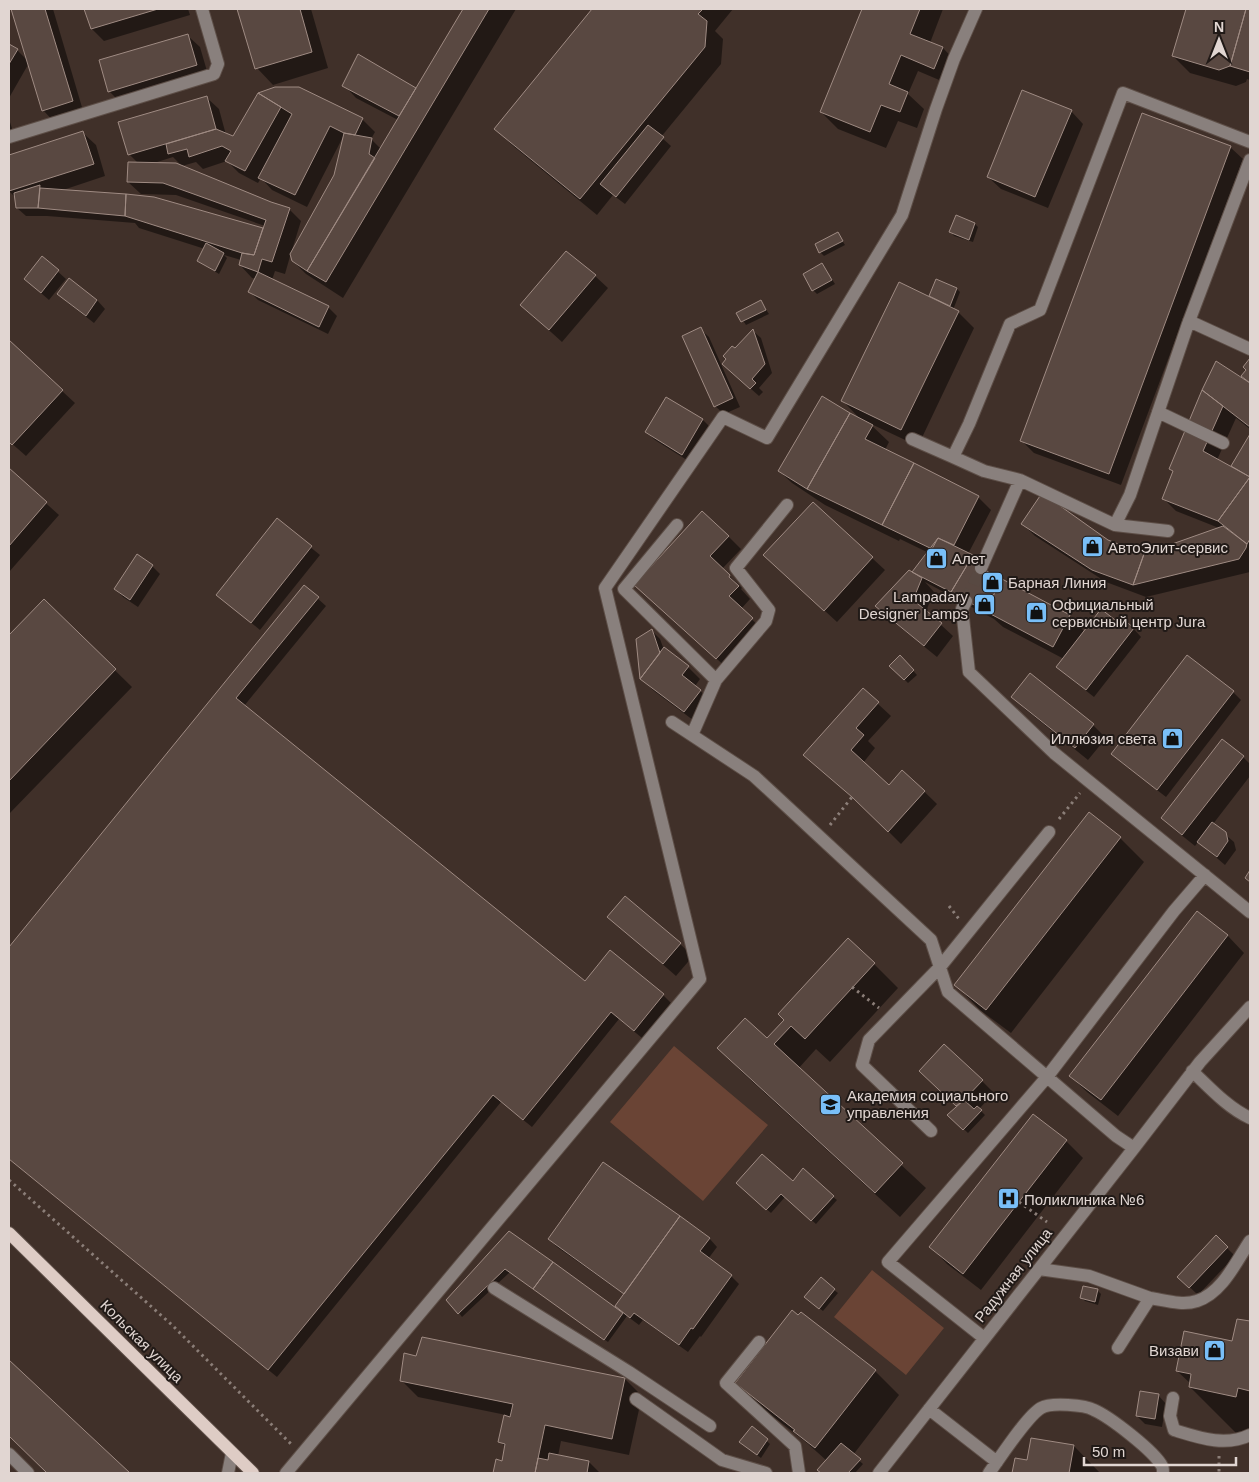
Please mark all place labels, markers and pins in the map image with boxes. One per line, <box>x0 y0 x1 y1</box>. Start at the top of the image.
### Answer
shop icon: АвтоЭлит-сервис <box>1080 535 1104 559</box>
place label: АвтоЭлит-сервис <box>1108 539 1229 556</box>
shop icon: Алет <box>924 546 948 570</box>
place label: Алет <box>952 550 986 567</box>
shop icon: Барная Линия <box>980 570 1004 594</box>
place label: Барная Линия <box>1008 574 1106 591</box>
place label: Lampadary Designer Lamps <box>859 588 968 622</box>
shop icon: Lampadary Designer Lamps <box>972 593 996 617</box>
place label: Официальный сервисный центр Jura <box>1052 596 1206 630</box>
shop icon: Официальный сервисный центр Jura <box>1024 601 1048 625</box>
shop icon: Иллюзия света <box>1160 726 1184 750</box>
place label: Иллюзия света <box>1051 730 1157 747</box>
place label: Академия социального управления <box>847 1087 1008 1121</box>
school or university icon: Академия социального управления <box>819 1092 843 1116</box>
hospital icon: Поликлиника №6 <box>996 1187 1020 1211</box>
place label: Поликлиника №6 <box>1024 1191 1144 1208</box>
shop icon: Визави <box>1203 1338 1227 1362</box>
place label: Визави <box>1149 1342 1199 1359</box>

